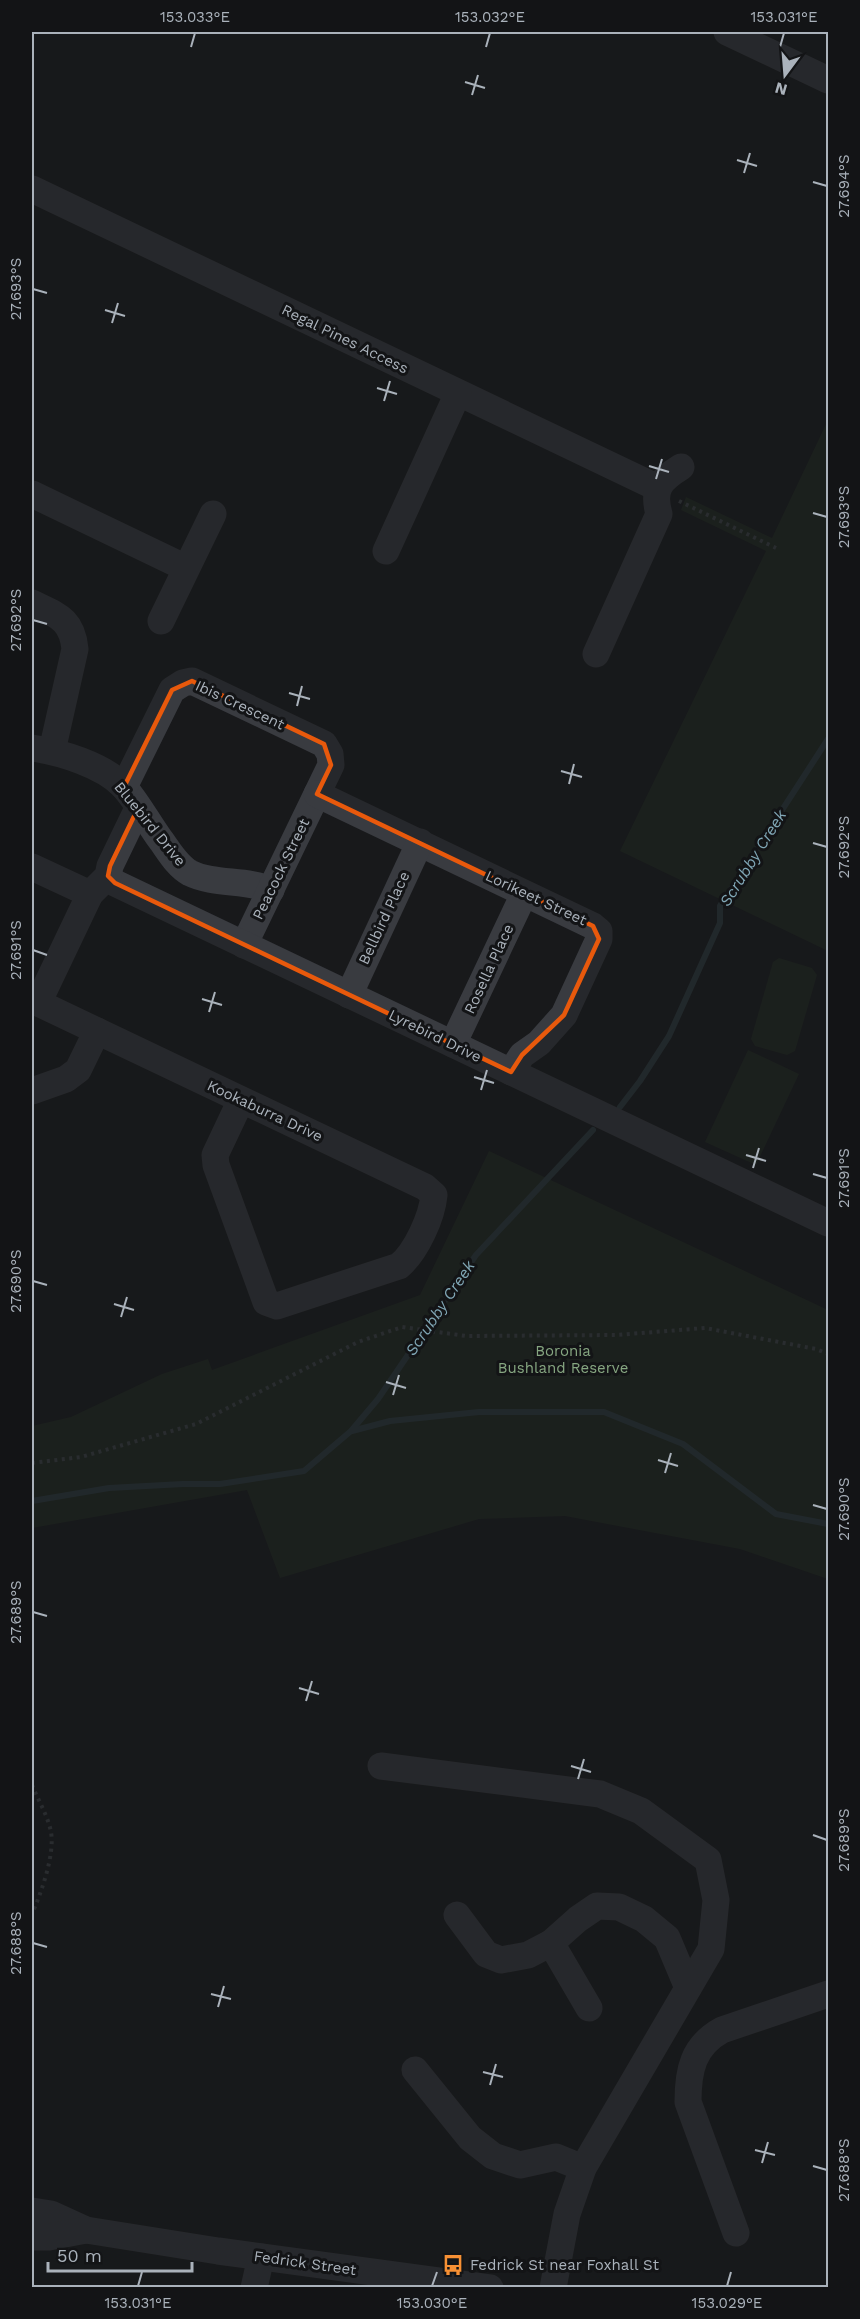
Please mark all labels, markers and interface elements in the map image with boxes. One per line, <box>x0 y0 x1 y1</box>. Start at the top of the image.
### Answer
text: 153.033°E <box>160 8 230 26</box>
text: 153.032°E <box>455 8 525 26</box>
text: 153.031°E <box>750 8 818 26</box>
north arrow <box>755 45 815 105</box>
text: N <box>773 78 789 100</box>
text: 27.694°S <box>835 154 853 218</box>
text: 27.693°S <box>7 258 25 320</box>
street label: Regal Pines Access <box>279 301 411 377</box>
text: 27.693°S <box>835 486 853 548</box>
text: 27.692°S <box>7 589 25 651</box>
street label: Ibis Crescent <box>193 677 288 734</box>
street label: Bluebird Drive <box>110 778 190 870</box>
water label: Scrubby Creek <box>716 805 791 910</box>
street label: Peacock Street <box>249 815 314 923</box>
text: 27.692°S <box>835 816 853 878</box>
street label: Lorikeet Street <box>482 867 590 930</box>
street label: Bellbird Place <box>355 869 413 967</box>
text: 27.691°S <box>7 920 25 980</box>
street label: Rosella Place <box>460 921 518 1017</box>
street label: Lyrebird Drive <box>386 1006 484 1066</box>
street label: Kookaburra Drive <box>204 1076 326 1146</box>
text: 27.691°S <box>835 1148 853 1208</box>
text: 27.690°S <box>7 1249 25 1313</box>
water label: Scrubby Creek <box>401 1256 480 1359</box>
park label: Boronia Bushland Reserve <box>498 1342 628 1377</box>
text: 27.690°S <box>835 1477 853 1541</box>
text: 27.689°S <box>7 1580 25 1644</box>
text: 27.689°S <box>835 1808 853 1872</box>
text: 27.688°S <box>7 1911 25 1975</box>
text: 27.688°S <box>835 2138 853 2202</box>
scale bar <box>48 2235 192 2273</box>
text: 50 m <box>57 2245 102 2266</box>
street label: Fedrick Street <box>253 2247 358 2279</box>
bus stop icon: Fedrick St near Foxhall St <box>441 2253 465 2277</box>
place label: Fedrick St near Foxhall St <box>470 2256 660 2274</box>
text: 153.031°E <box>104 2294 172 2312</box>
text: 153.030°E <box>397 2294 467 2312</box>
text: 153.029°E <box>692 2294 762 2312</box>

